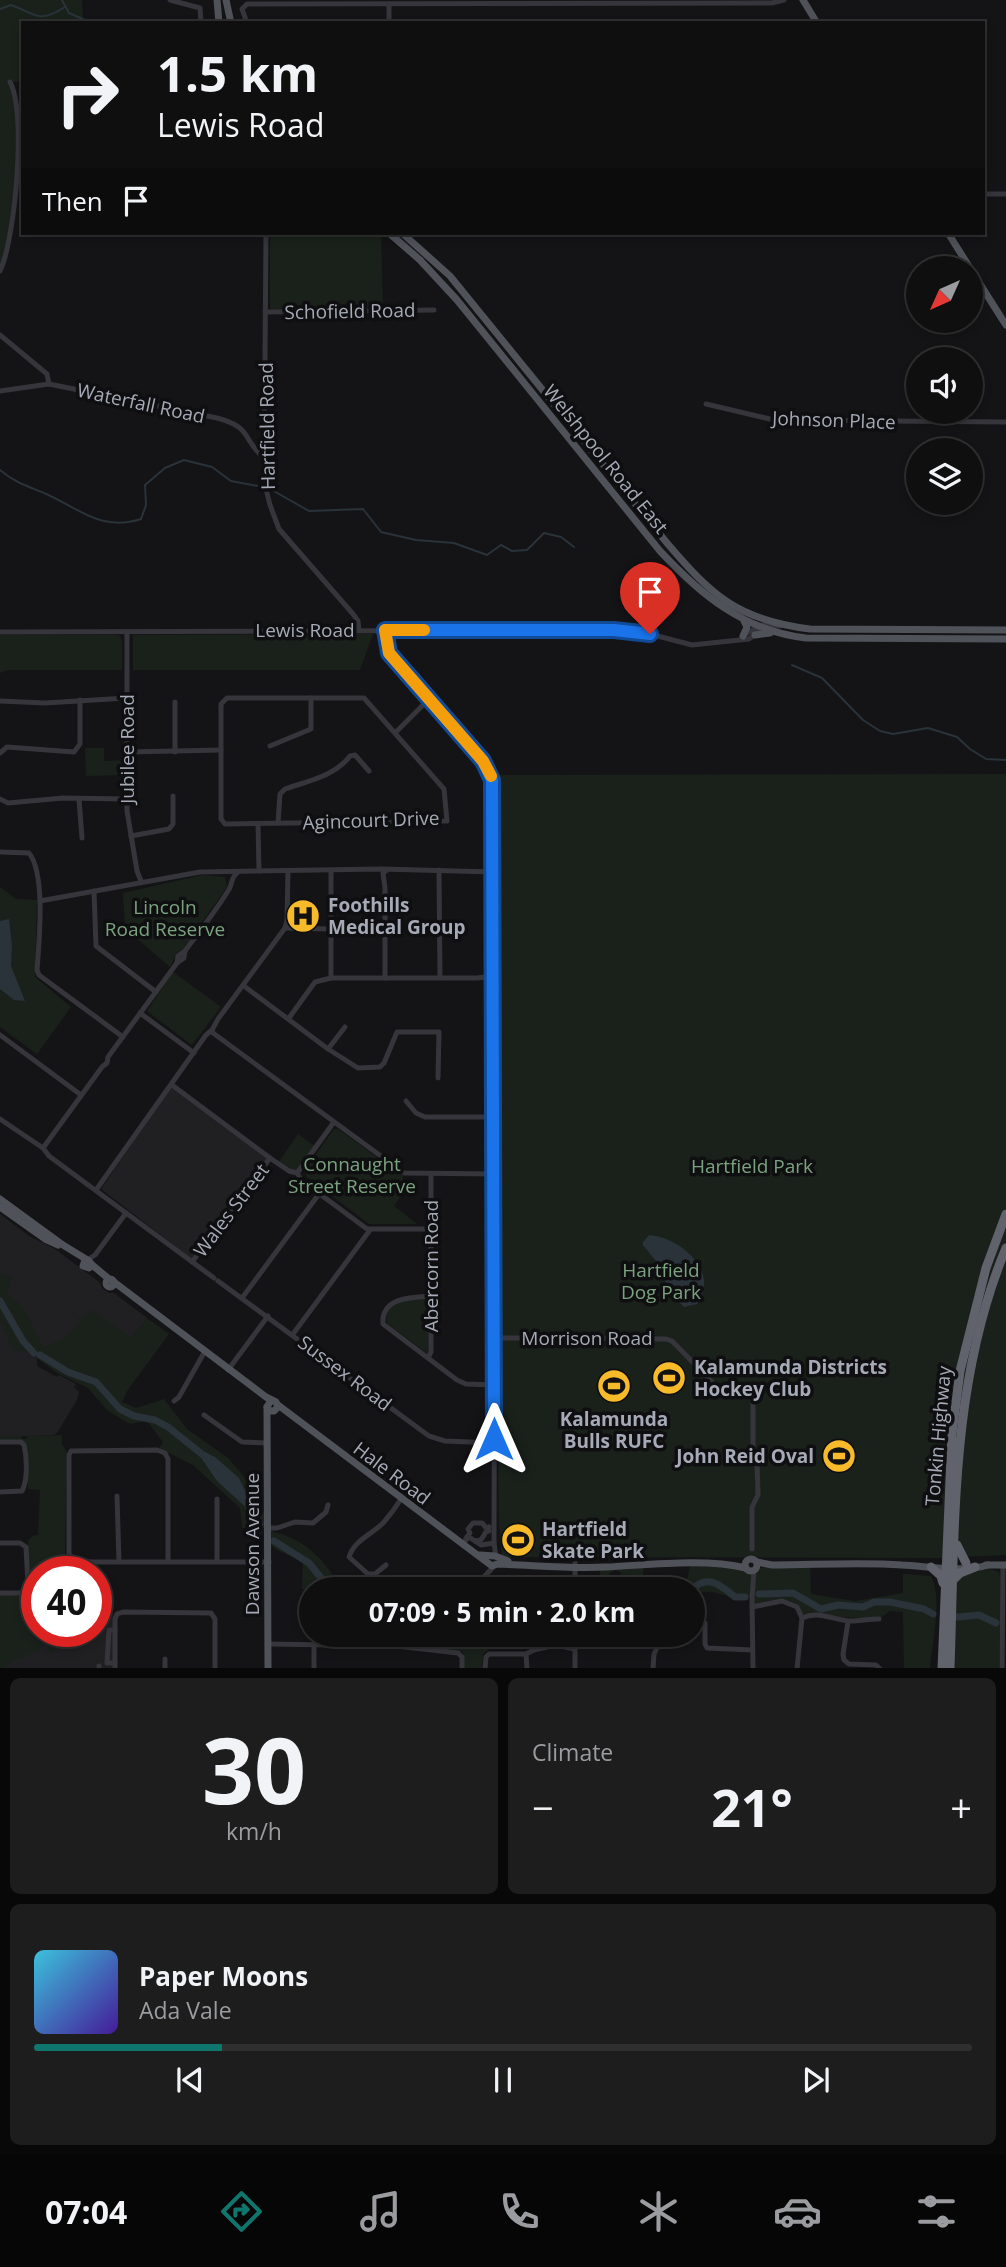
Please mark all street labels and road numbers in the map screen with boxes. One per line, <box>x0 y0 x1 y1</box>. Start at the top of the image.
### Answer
street label: Schofield Road <box>284 297 416 325</box>
street label: Hartfield Road <box>253 362 281 490</box>
street label: Waterfall Road <box>75 377 207 429</box>
street label: Welshpool Road East <box>538 379 675 539</box>
street label: Johnson Place <box>770 405 896 435</box>
street label: Lewis Road <box>255 617 355 643</box>
street label: Jubilee Road <box>114 694 140 806</box>
street label: Agincourt Drive <box>302 805 440 835</box>
street label: Wales Street <box>187 1158 275 1262</box>
street label: Abercorn Road <box>418 1200 444 1332</box>
street label: Morrison Road <box>521 1325 653 1351</box>
street label: Sussex Road <box>293 1329 397 1417</box>
street label: Tonkin Highway <box>919 1364 957 1507</box>
street label: Hale Road <box>348 1435 436 1511</box>
street label: Dawson Avenue <box>239 1473 265 1615</box>

